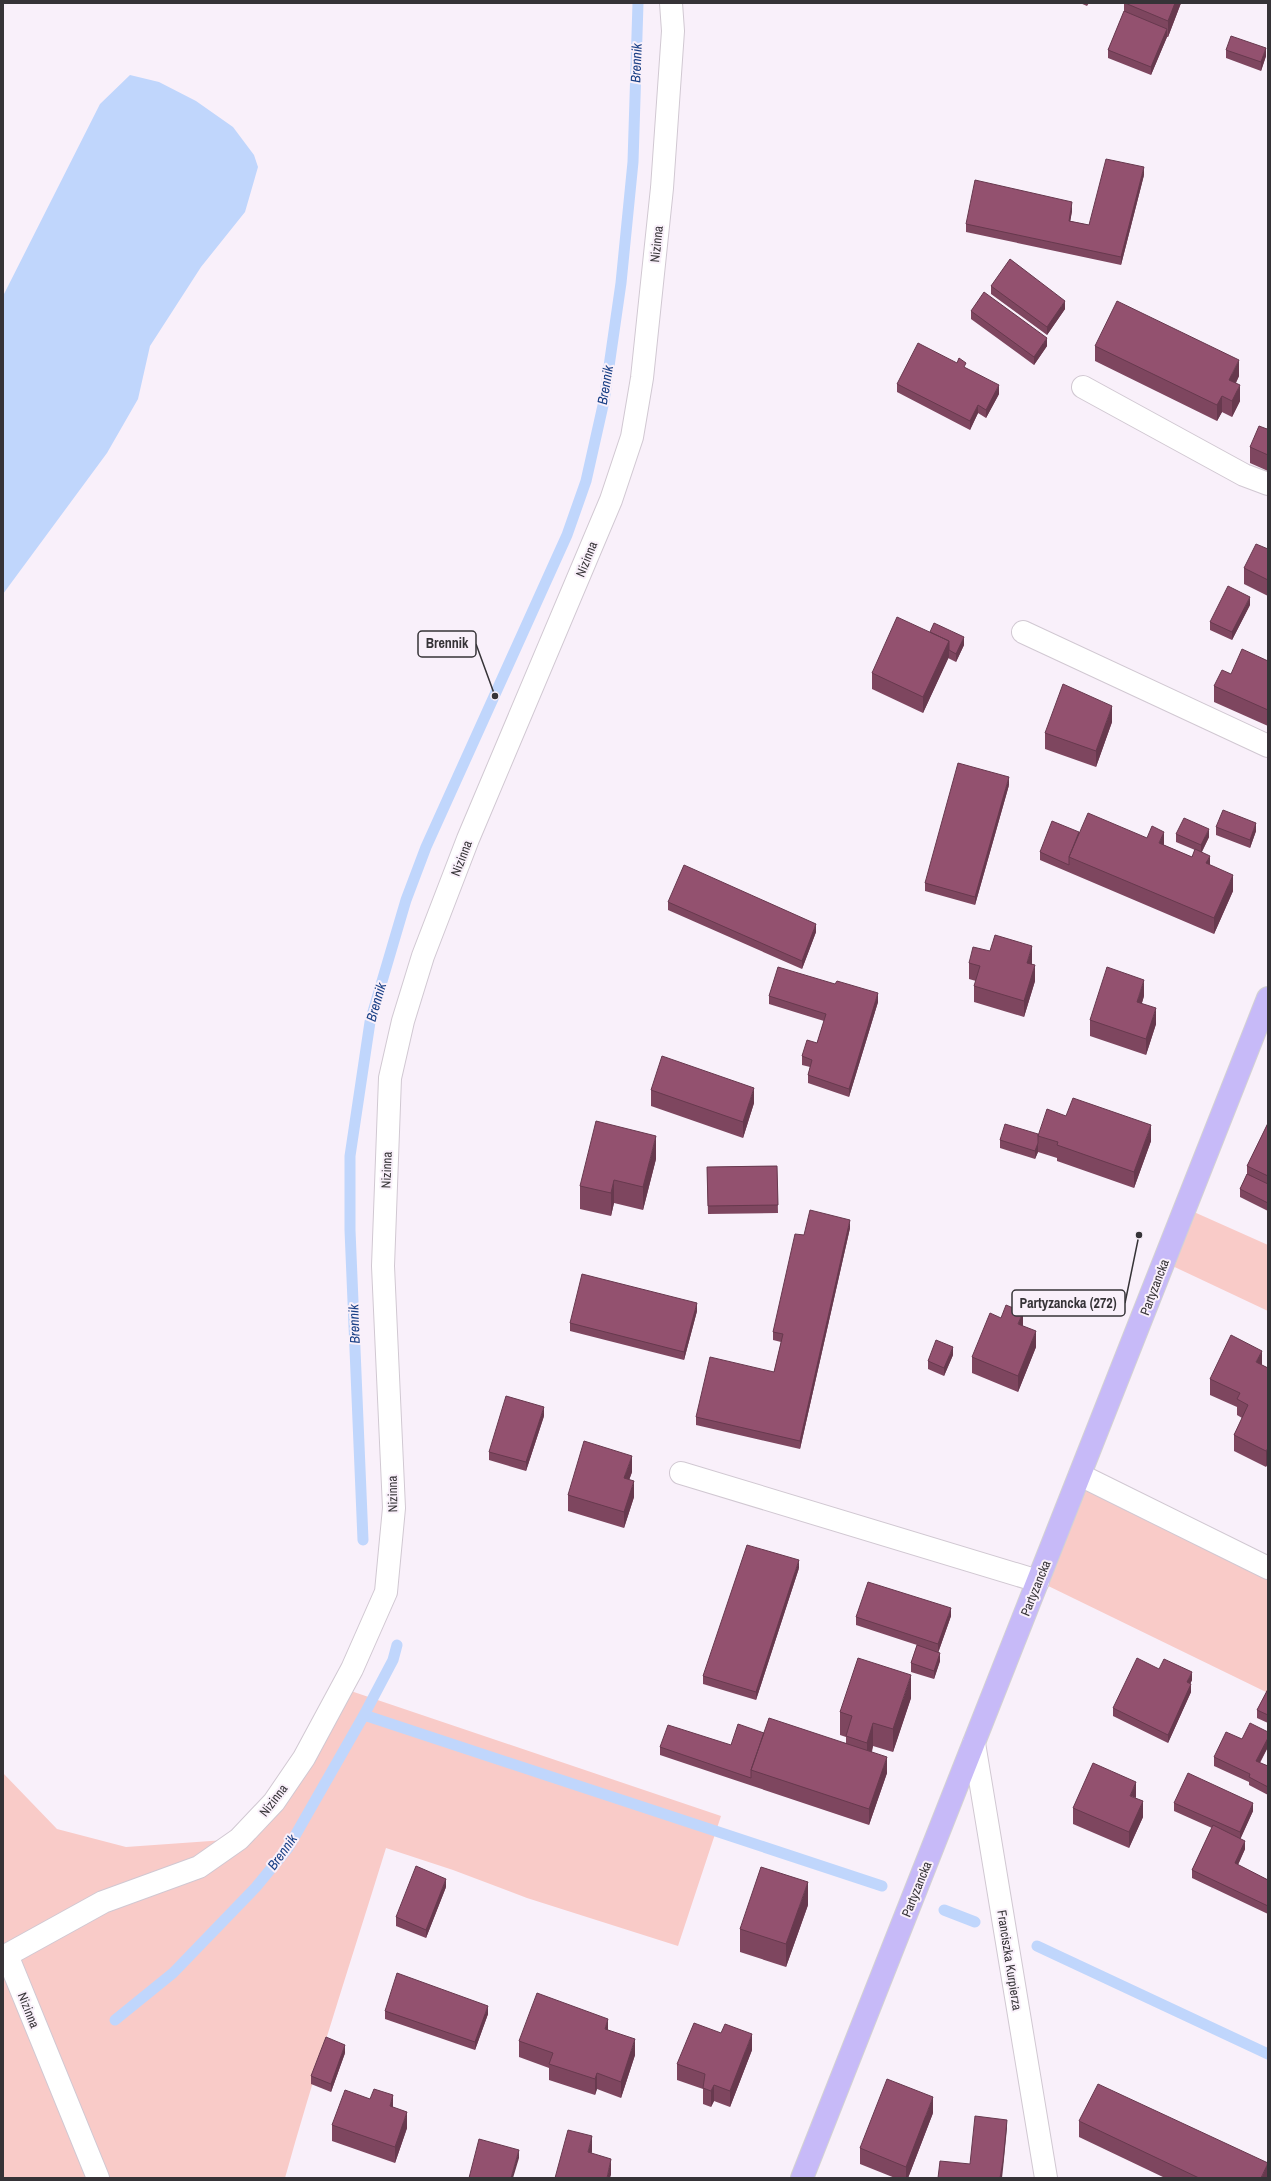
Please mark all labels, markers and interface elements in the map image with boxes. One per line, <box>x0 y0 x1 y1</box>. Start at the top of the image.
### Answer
water label: Brennik <box>626 42 646 83</box>
street label: Nizinna <box>646 225 667 263</box>
water label: Brennik <box>593 363 617 406</box>
street label: Nizinna <box>572 539 601 579</box>
callout: Brennik <box>418 631 476 657</box>
text: Brennik <box>426 634 469 652</box>
street label: Nizinna <box>447 838 476 878</box>
water label: Brennik <box>362 979 390 1024</box>
street label: Nizinna <box>377 1151 396 1189</box>
street label: Partyzancka <box>1136 1257 1173 1318</box>
callout: Partyzancka (272) <box>1012 1290 1125 1316</box>
text: Partyzancka (272) <box>1020 1294 1117 1312</box>
water label: Brennik <box>344 1303 364 1344</box>
street label: Nizinna <box>384 1475 401 1513</box>
street label: Partyzancka <box>1017 1558 1054 1619</box>
street label: Nizinna <box>255 1781 291 1820</box>
water label: Brennik <box>263 1830 302 1873</box>
street label: Partyzancka <box>898 1859 935 1920</box>
street label: Franciszka Kurpierza <box>993 1909 1026 2012</box>
street label: Nizinna <box>14 1990 43 2030</box>

